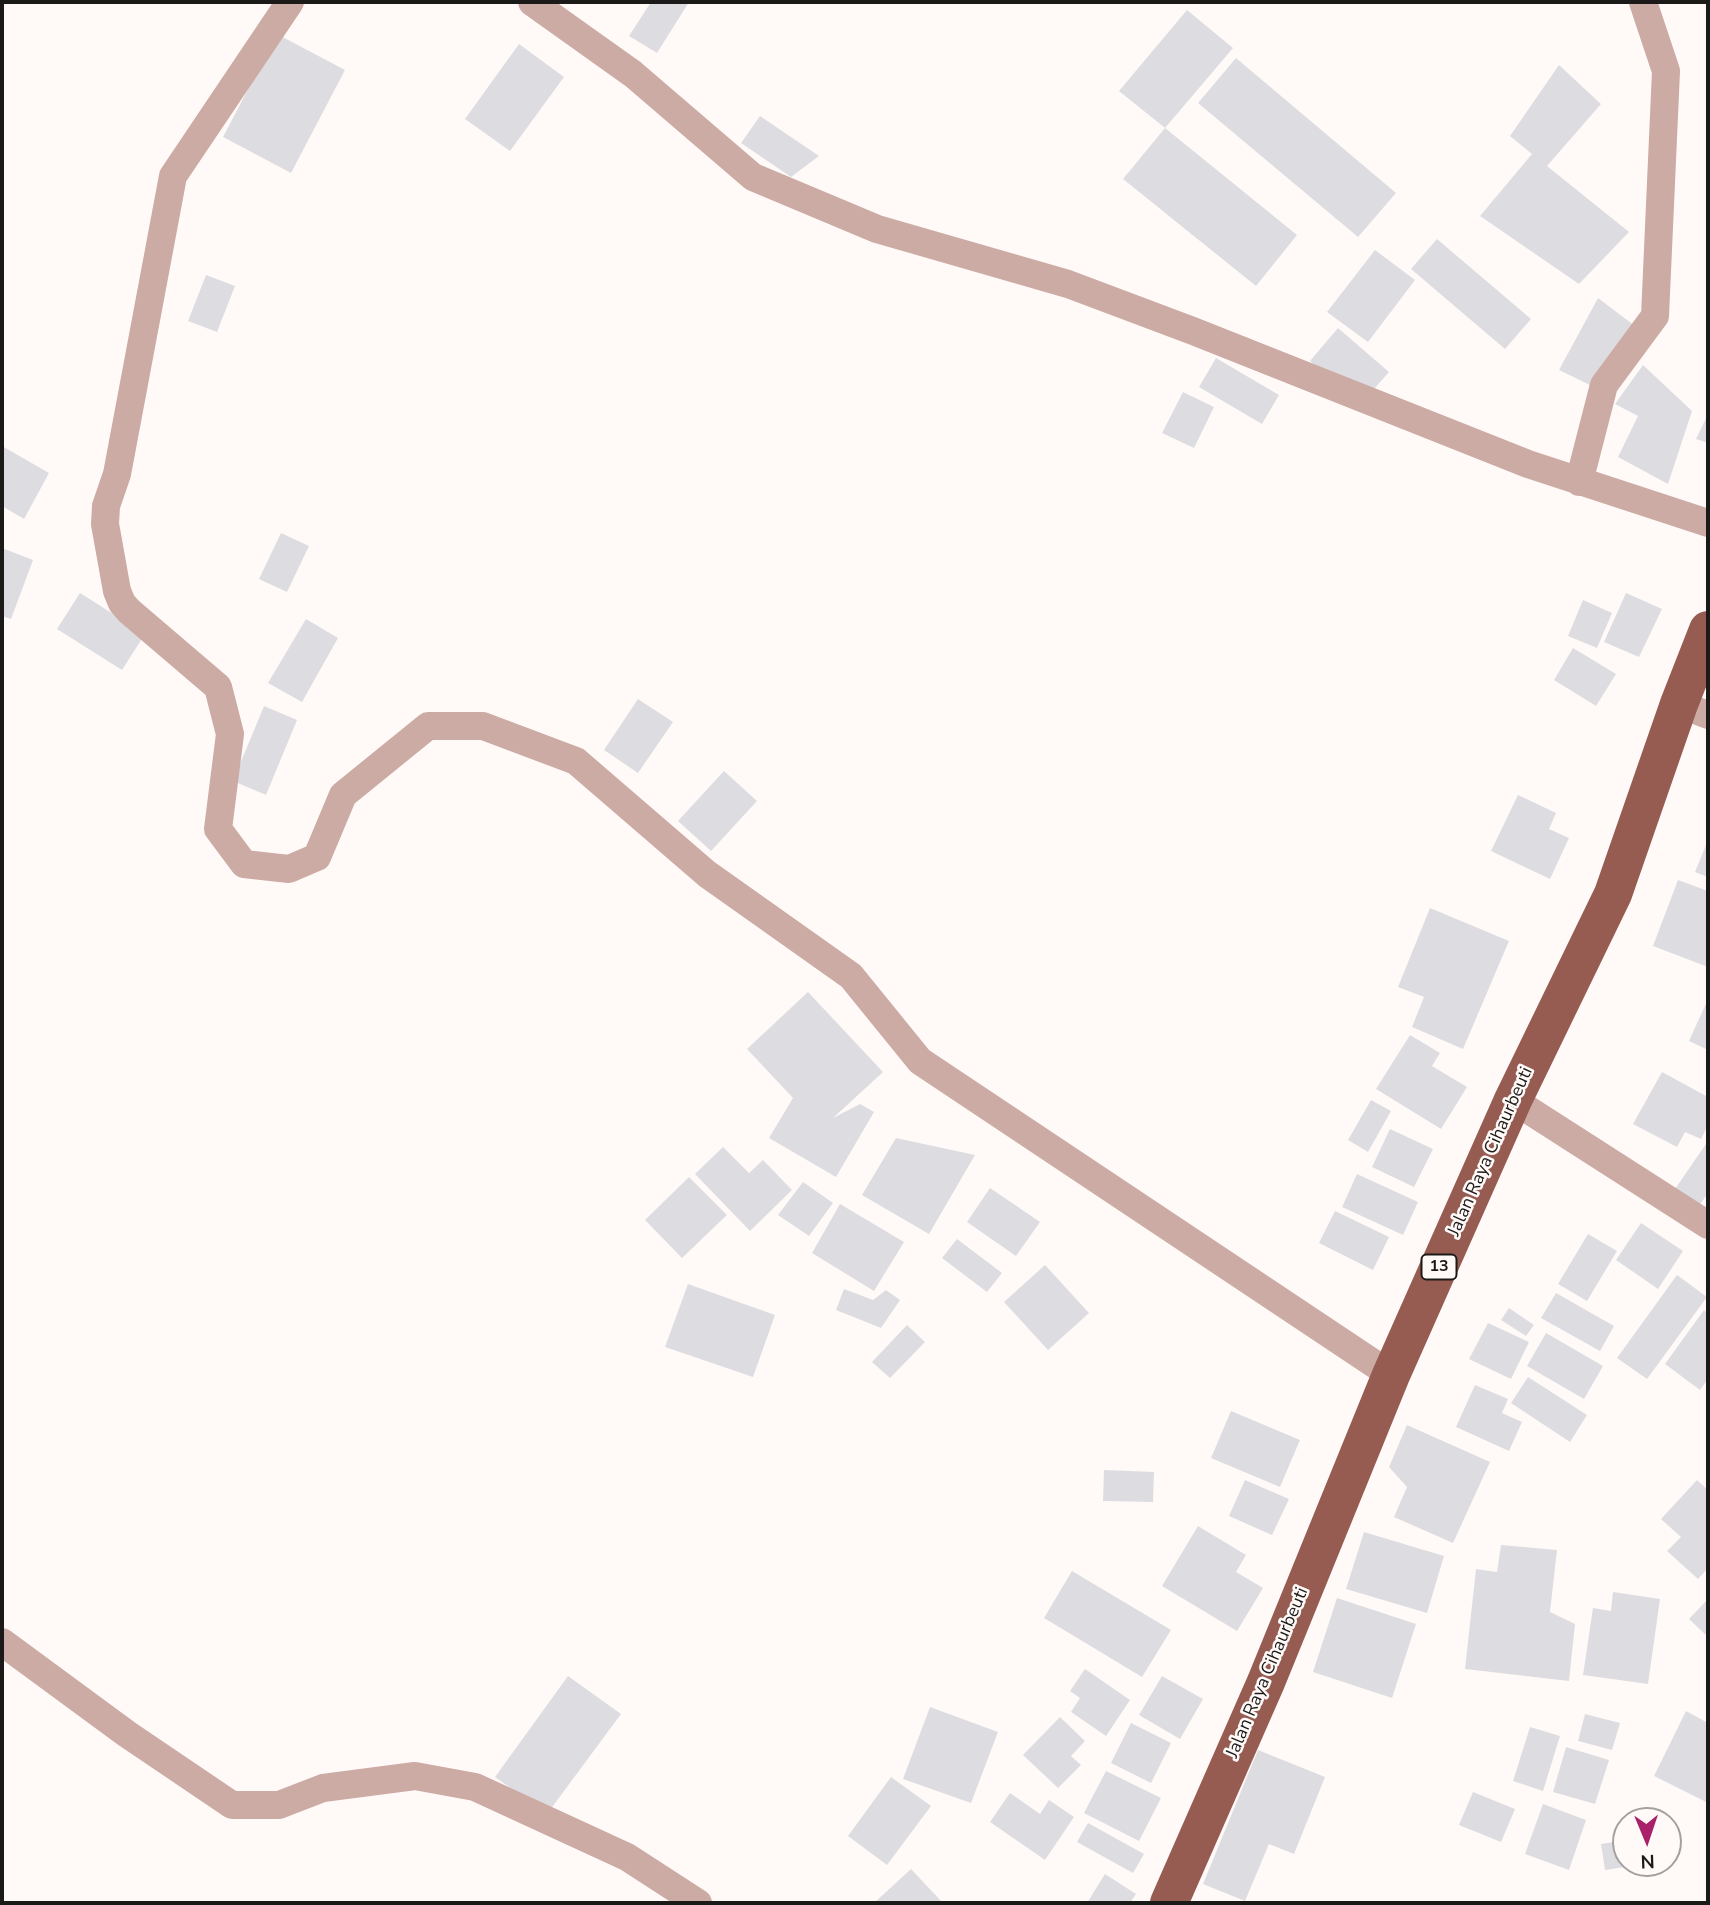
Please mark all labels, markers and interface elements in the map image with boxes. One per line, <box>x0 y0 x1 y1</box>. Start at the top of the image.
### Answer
street label: Jalan Raya Cihaurbeuti <box>1444 1064 1538 1240</box>
road number: 13 <box>1422 1254 1456 1280</box>
street label: Jalan Raya Cihaurbeuti <box>1222 1585 1314 1761</box>
north arrow <box>1612 1807 1682 1877</box>
text: N <box>1640 1848 1655 1874</box>

